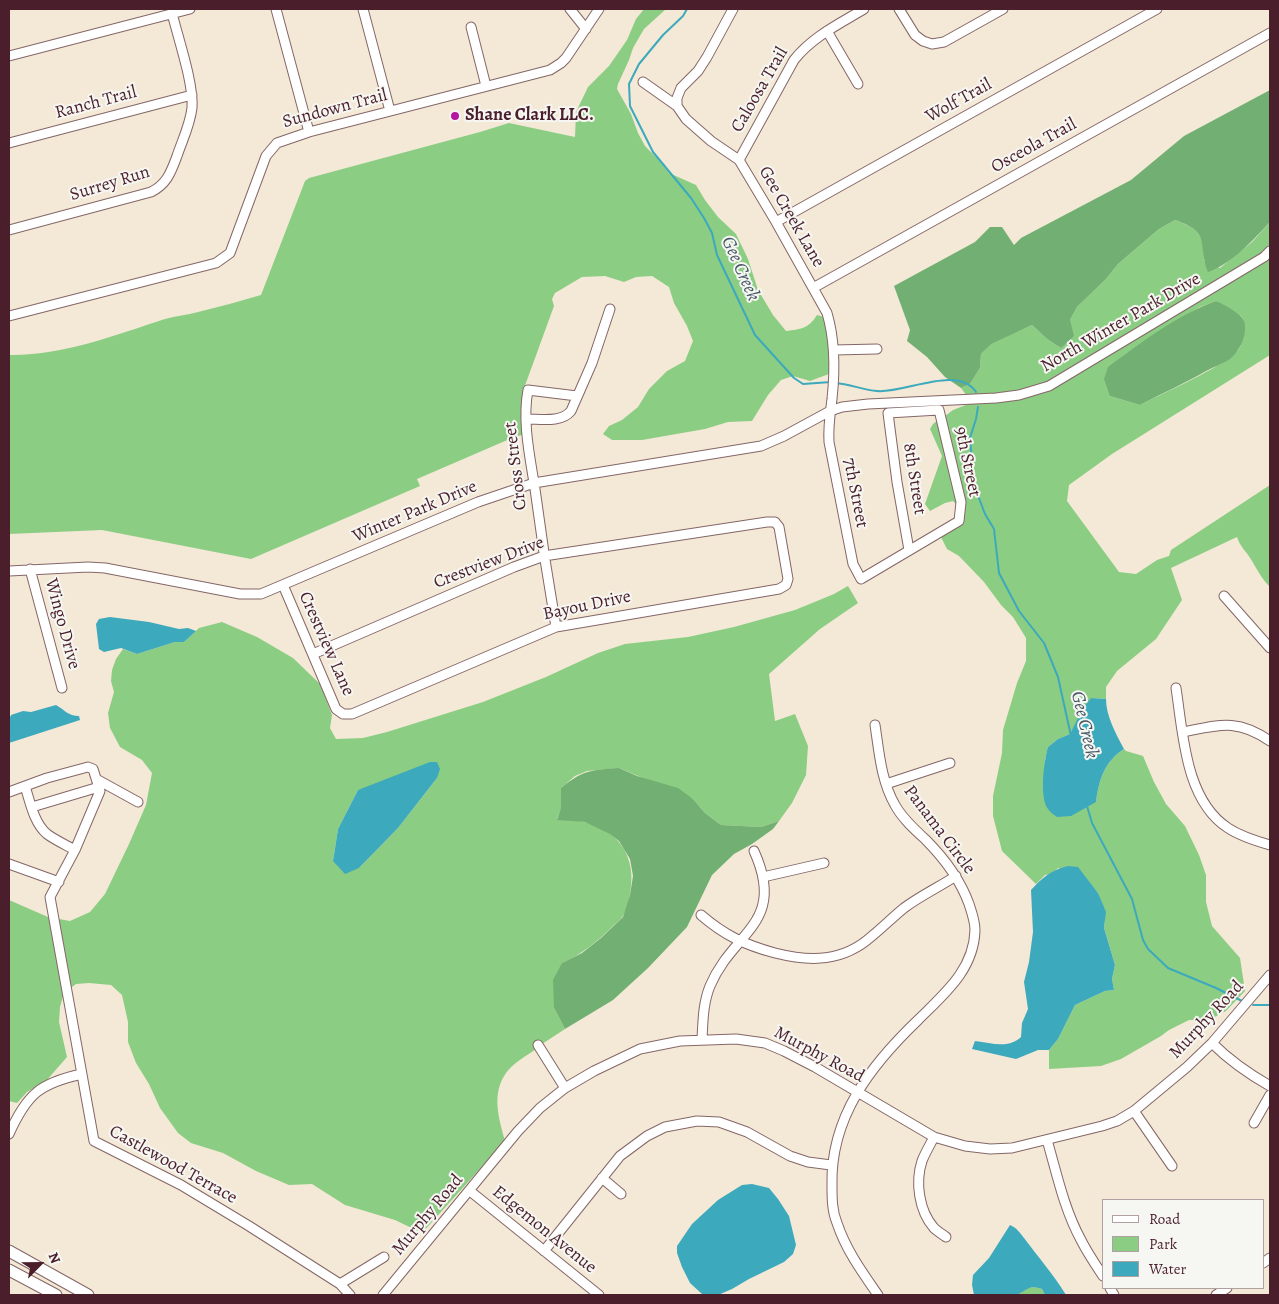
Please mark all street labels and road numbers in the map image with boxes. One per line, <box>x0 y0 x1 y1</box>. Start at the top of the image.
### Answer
street label: Caloosa Trail <box>727 43 793 137</box>
street label: Wolf Trail <box>922 74 996 128</box>
street label: Ranch Trail <box>53 82 139 124</box>
street label: Sundown Trail <box>280 85 390 133</box>
street label: Osceola Trail <box>988 114 1080 178</box>
street label: Surrey Run <box>67 162 153 206</box>
street label: Gee Creek Lane <box>753 163 829 271</box>
street label: North Winter Park Drive <box>1037 268 1205 378</box>
street label: Cross Street <box>500 421 532 511</box>
street label: 9th Street <box>949 425 985 499</box>
street label: 8th Street <box>898 442 930 516</box>
street label: 7th Street <box>838 456 872 530</box>
street label: Winter Park Drive <box>349 476 481 548</box>
street label: Crestview Drive <box>431 532 547 594</box>
street label: Wingo Drive <box>40 576 84 672</box>
street label: Bayou Drive <box>541 586 633 626</box>
street label: Crestview Lane <box>293 589 359 699</box>
street label: Panama Circle <box>899 781 979 879</box>
street label: Murphy Road <box>1165 976 1249 1064</box>
street label: Murphy Road <box>770 1022 868 1088</box>
street label: Castlewood Terrace <box>105 1121 241 1209</box>
street label: Murphy Road <box>388 1170 468 1260</box>
street label: Edgemon Avenue <box>488 1181 600 1279</box>

